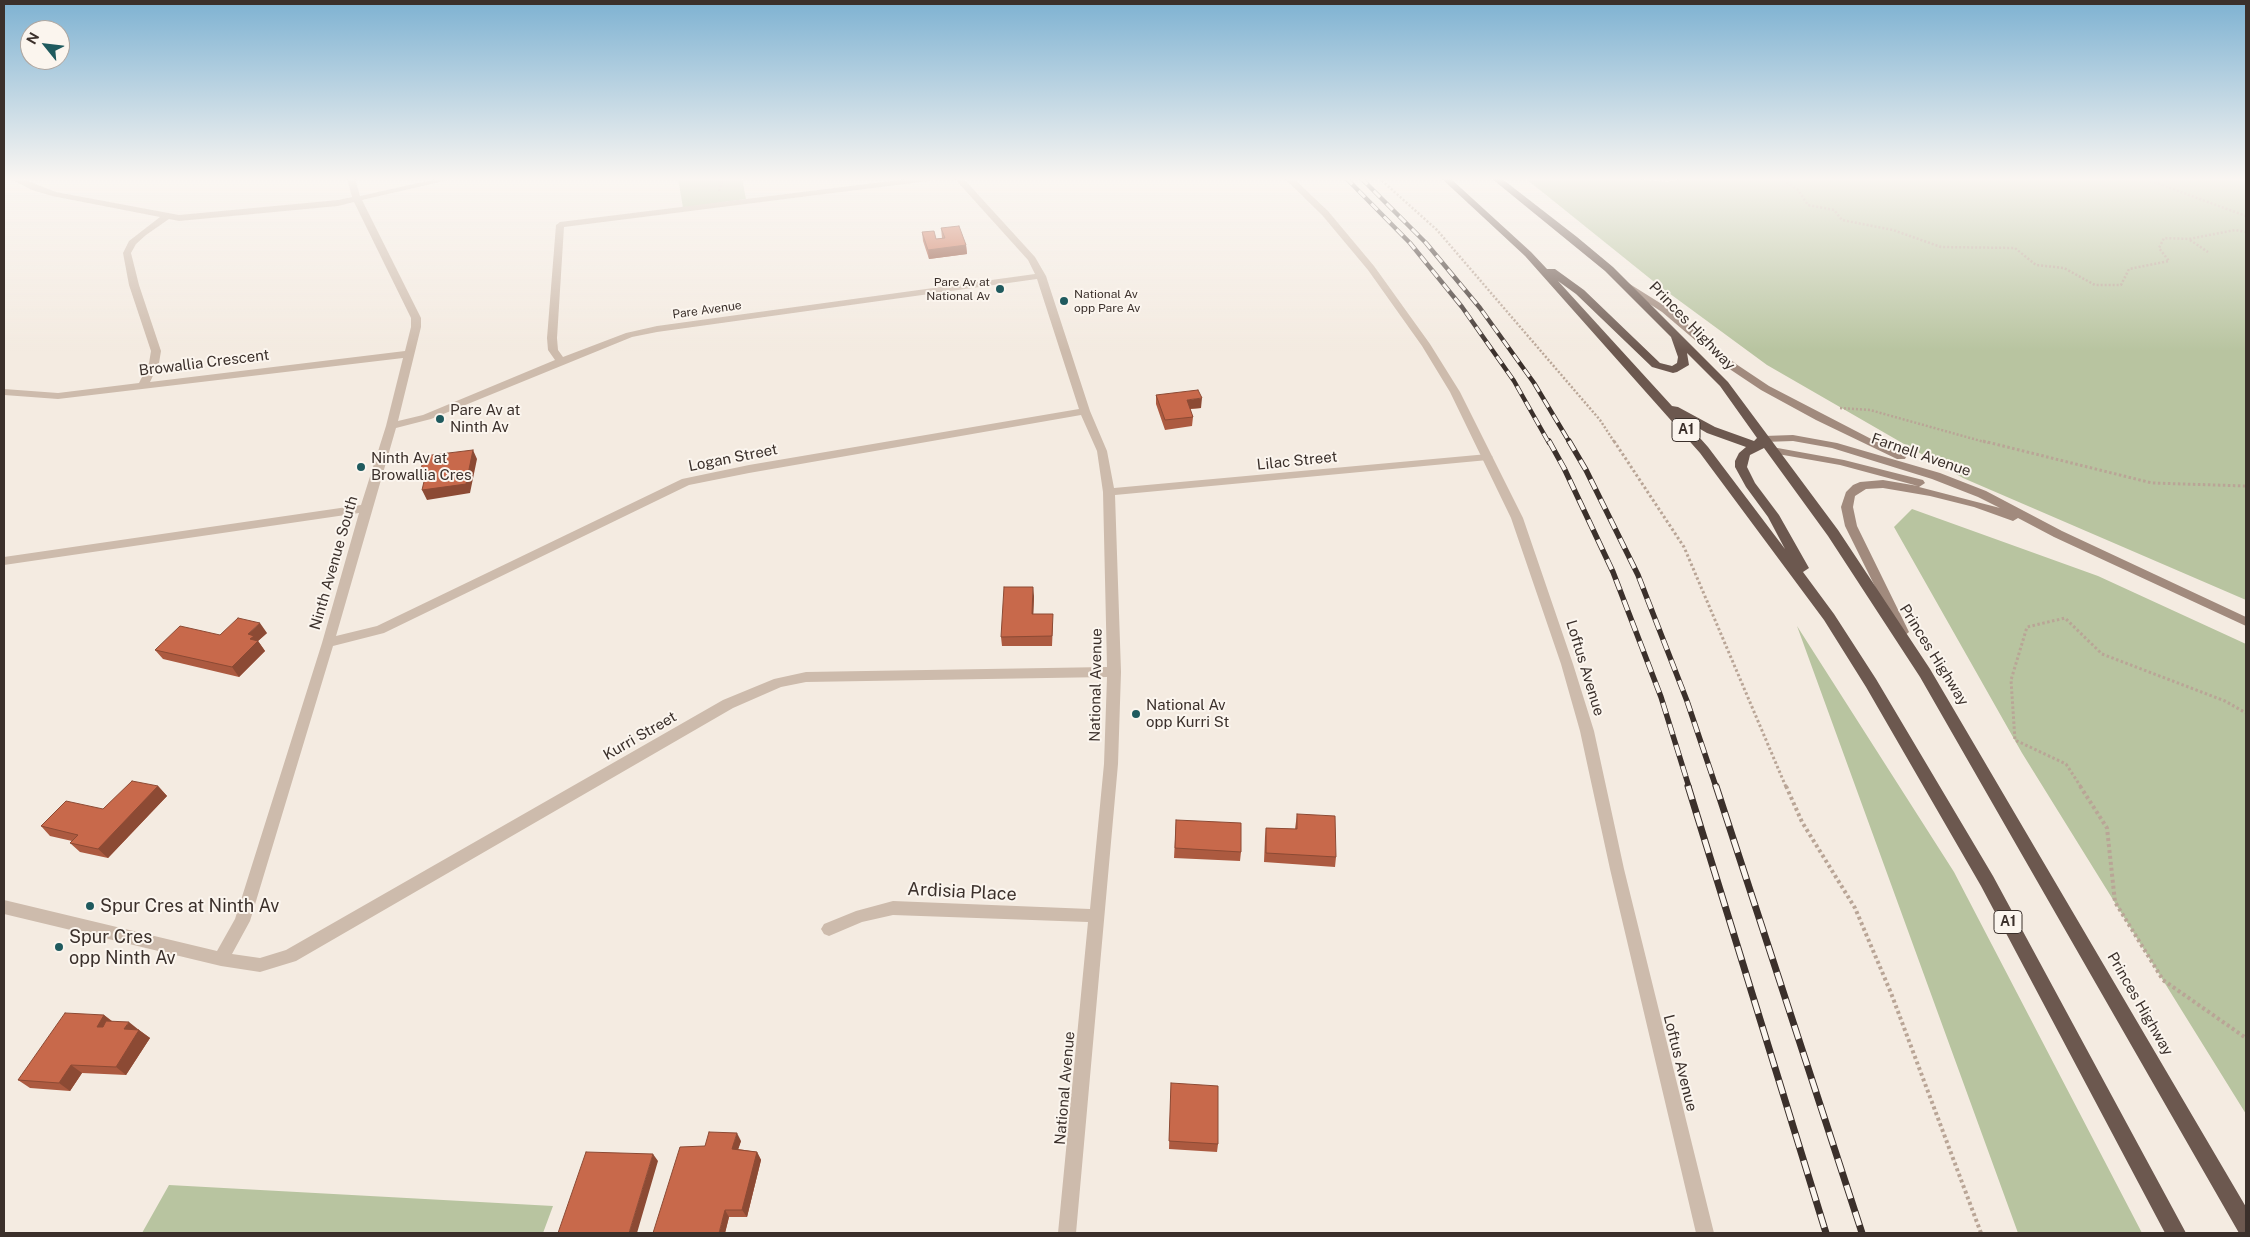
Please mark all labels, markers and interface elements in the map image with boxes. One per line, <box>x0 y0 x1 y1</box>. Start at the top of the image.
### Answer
north arrow <box>20 20 70 70</box>
text: N <box>23 30 42 47</box>
place label: Pare Av at National Av <box>926 275 990 303</box>
street label: Princes Highway <box>1645 278 1739 374</box>
marker: Pare Av at National Av <box>994 283 1006 295</box>
place label: National Av opp Pare Av <box>1074 287 1140 315</box>
marker: National Av opp Pare Av <box>1058 295 1070 307</box>
street label: Pare Avenue <box>671 298 743 322</box>
street label: Browallia Crescent <box>138 346 270 380</box>
place label: Pare Av at Ninth Av <box>450 401 520 436</box>
marker: Pare Av at Ninth Av <box>434 413 446 425</box>
road number: A1 <box>1672 418 1700 442</box>
street label: Farnell Avenue <box>1869 430 1973 480</box>
street label: Logan Street <box>687 441 779 475</box>
street label: Lilac Street <box>1256 448 1338 474</box>
place label: Ninth Av at Browallia Cres <box>371 449 472 484</box>
marker: Ninth Av at Browallia Cres <box>355 461 367 473</box>
street label: Ninth Avenue South <box>306 494 362 632</box>
street label: Princes Highway <box>1896 601 1972 709</box>
street label: Loftus Avenue <box>1562 618 1608 718</box>
street label: National Avenue <box>1086 628 1106 742</box>
place label: National Av opp Kurri St <box>1146 696 1229 731</box>
street label: Kurri Street <box>600 708 680 764</box>
marker: National Av opp Kurri St <box>1130 708 1142 720</box>
street label: Ardisia Place <box>907 878 1017 906</box>
place label: Spur Cres at Ninth Av <box>100 895 279 917</box>
marker: Spur Cres at Ninth Av <box>84 900 96 912</box>
road number: A1 <box>1994 910 2022 934</box>
place label: Spur Cres opp Ninth Av <box>69 926 176 969</box>
marker: Spur Cres opp Ninth Av <box>53 941 65 953</box>
street label: Princes Highway <box>2103 949 2177 1059</box>
street label: Loftus Avenue <box>1659 1013 1701 1113</box>
street label: National Avenue <box>1051 1030 1079 1146</box>

